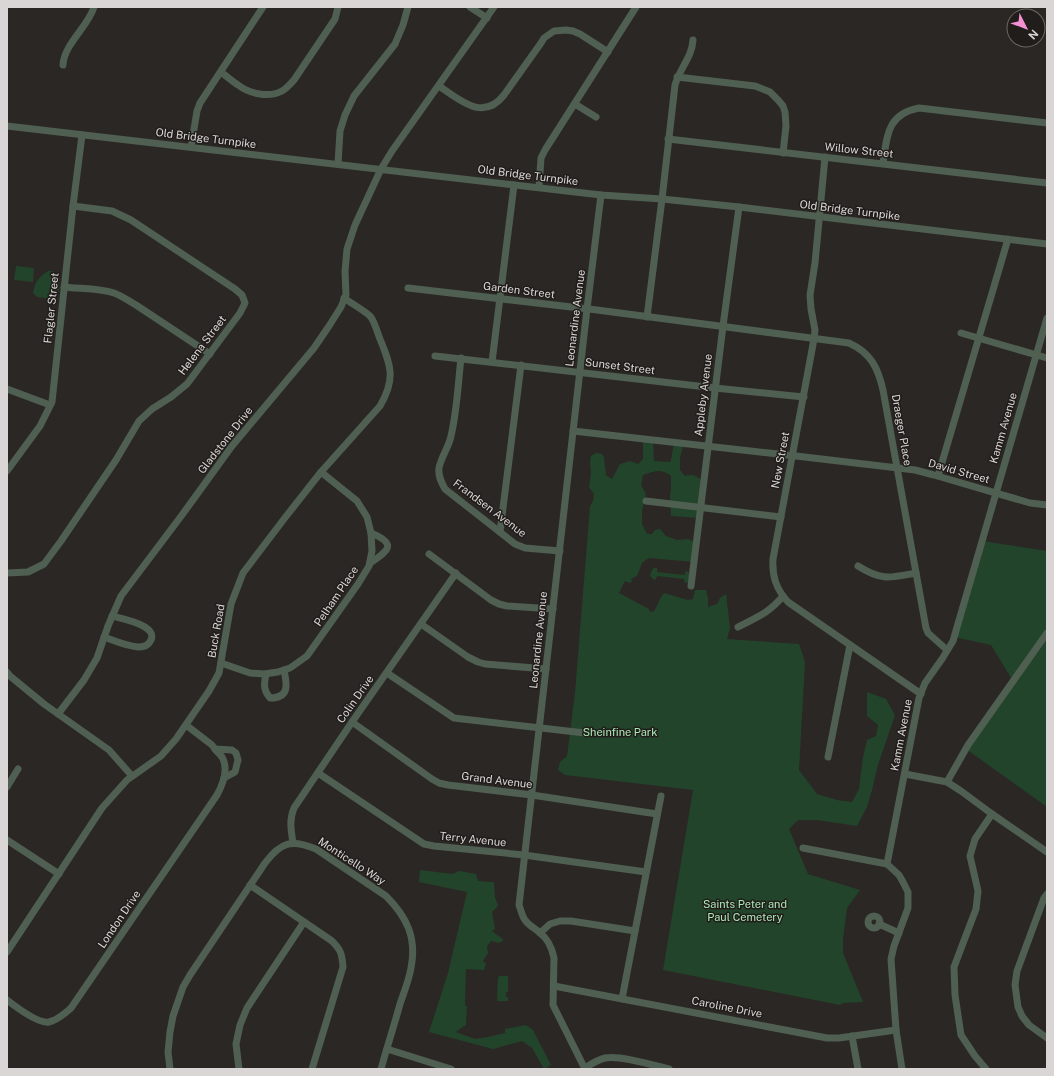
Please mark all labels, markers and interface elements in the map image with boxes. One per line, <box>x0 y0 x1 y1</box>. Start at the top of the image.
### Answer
north arrow <box>1006 8 1046 48</box>
text: N <box>1026 27 1041 42</box>
street label: Old Bridge Turnpike <box>155 126 257 150</box>
street label: Willow Street <box>824 140 894 160</box>
street label: Old Bridge Turnpike <box>477 163 579 187</box>
street label: Old Bridge Turnpike <box>799 198 901 222</box>
street label: Leonardine Avenue <box>563 269 587 367</box>
street label: Flagler Street <box>41 272 61 344</box>
street label: Garden Street <box>482 280 556 300</box>
street label: Helena Street <box>176 313 228 377</box>
street label: Appleby Avenue <box>692 353 714 437</box>
street label: Sunset Street <box>584 356 656 376</box>
street label: Kamm Avenue <box>987 391 1019 465</box>
street label: Draeger Place <box>890 393 914 467</box>
street label: Gladstone Drive <box>195 404 255 476</box>
street label: New Street <box>769 431 791 489</box>
street label: David Street <box>927 457 991 485</box>
street label: Frandsen Avenue <box>451 477 529 539</box>
street label: Pelham Place <box>312 564 360 628</box>
street label: Leonardine Avenue <box>527 591 549 689</box>
street label: Buck Road <box>205 603 227 659</box>
street label: Colin Drive <box>334 673 376 725</box>
street label: Kamm Avenue <box>888 698 914 772</box>
park label: Sheinfine Park <box>583 726 657 738</box>
street label: Grand Avenue <box>461 770 533 790</box>
street label: Terry Avenue <box>439 830 507 848</box>
street label: Monticello Way <box>316 835 388 887</box>
street label: London Drive <box>95 888 143 950</box>
park label: Saints Peter and Paul Cemetery <box>703 898 787 923</box>
street label: Caroline Drive <box>691 994 763 1020</box>

